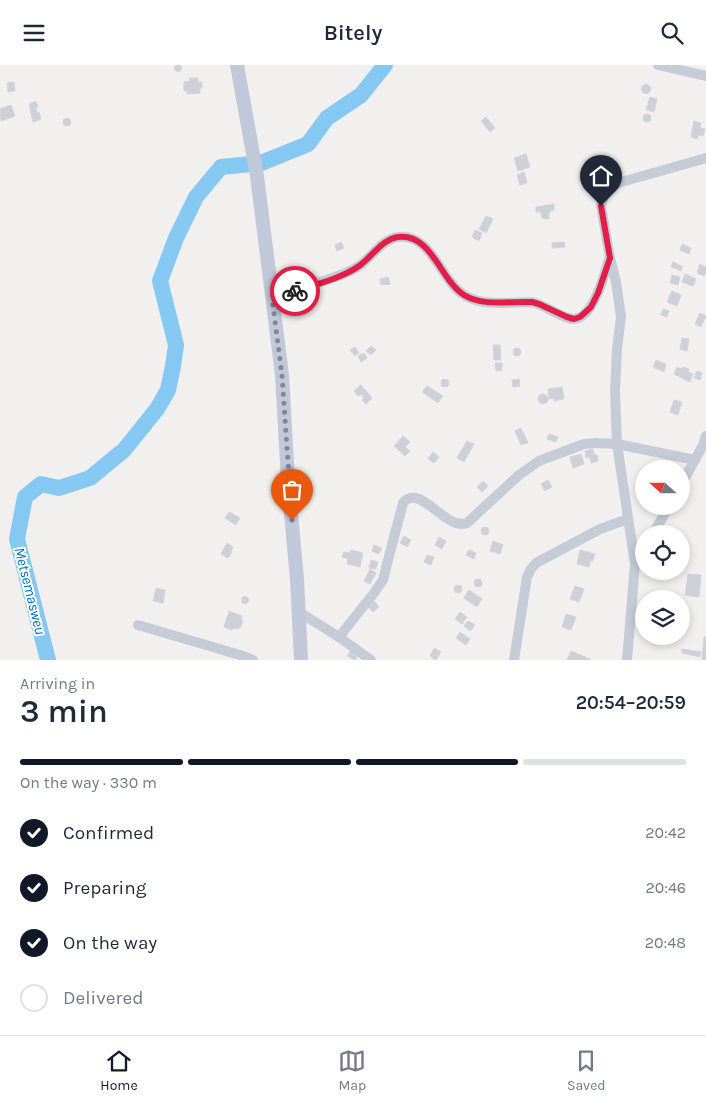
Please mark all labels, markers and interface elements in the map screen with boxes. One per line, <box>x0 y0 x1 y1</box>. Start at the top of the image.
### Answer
icon: menu <box>20 19 48 47</box>
icon: search <box>658 19 686 47</box>
text: Bitely <box>324 20 382 46</box>
pin <box>580 155 622 206</box>
icon: home <box>587 162 615 190</box>
courier <box>270 266 320 316</box>
icon: bike <box>281 277 309 305</box>
north arrow <box>635 460 690 515</box>
map controls <box>635 460 690 645</box>
pin <box>271 469 313 520</box>
icon: bag <box>278 476 306 504</box>
button: locate <box>635 525 690 580</box>
water label: Metsemasweu <box>10 545 50 637</box>
button: layers <box>635 590 690 645</box>
text: Arriving in <box>20 674 95 693</box>
text: 20:54–20:59 <box>576 692 686 714</box>
text: 3 min <box>20 693 108 730</box>
text: On the way · 330 m <box>20 773 157 792</box>
icon: check <box>20 819 48 847</box>
text: Confirmed <box>63 822 154 844</box>
text: 20:42 <box>645 823 686 842</box>
icon: check <box>20 874 48 902</box>
text: Preparing <box>63 877 146 899</box>
text: 20:46 <box>645 878 686 897</box>
icon: check <box>20 929 48 957</box>
text: On the way <box>63 932 157 954</box>
text: 20:48 <box>645 933 686 952</box>
text: Delivered <box>63 987 143 1009</box>
tab: Home <box>100 1047 138 1094</box>
tab: Map <box>338 1047 366 1094</box>
tab: Saved <box>567 1047 606 1094</box>

